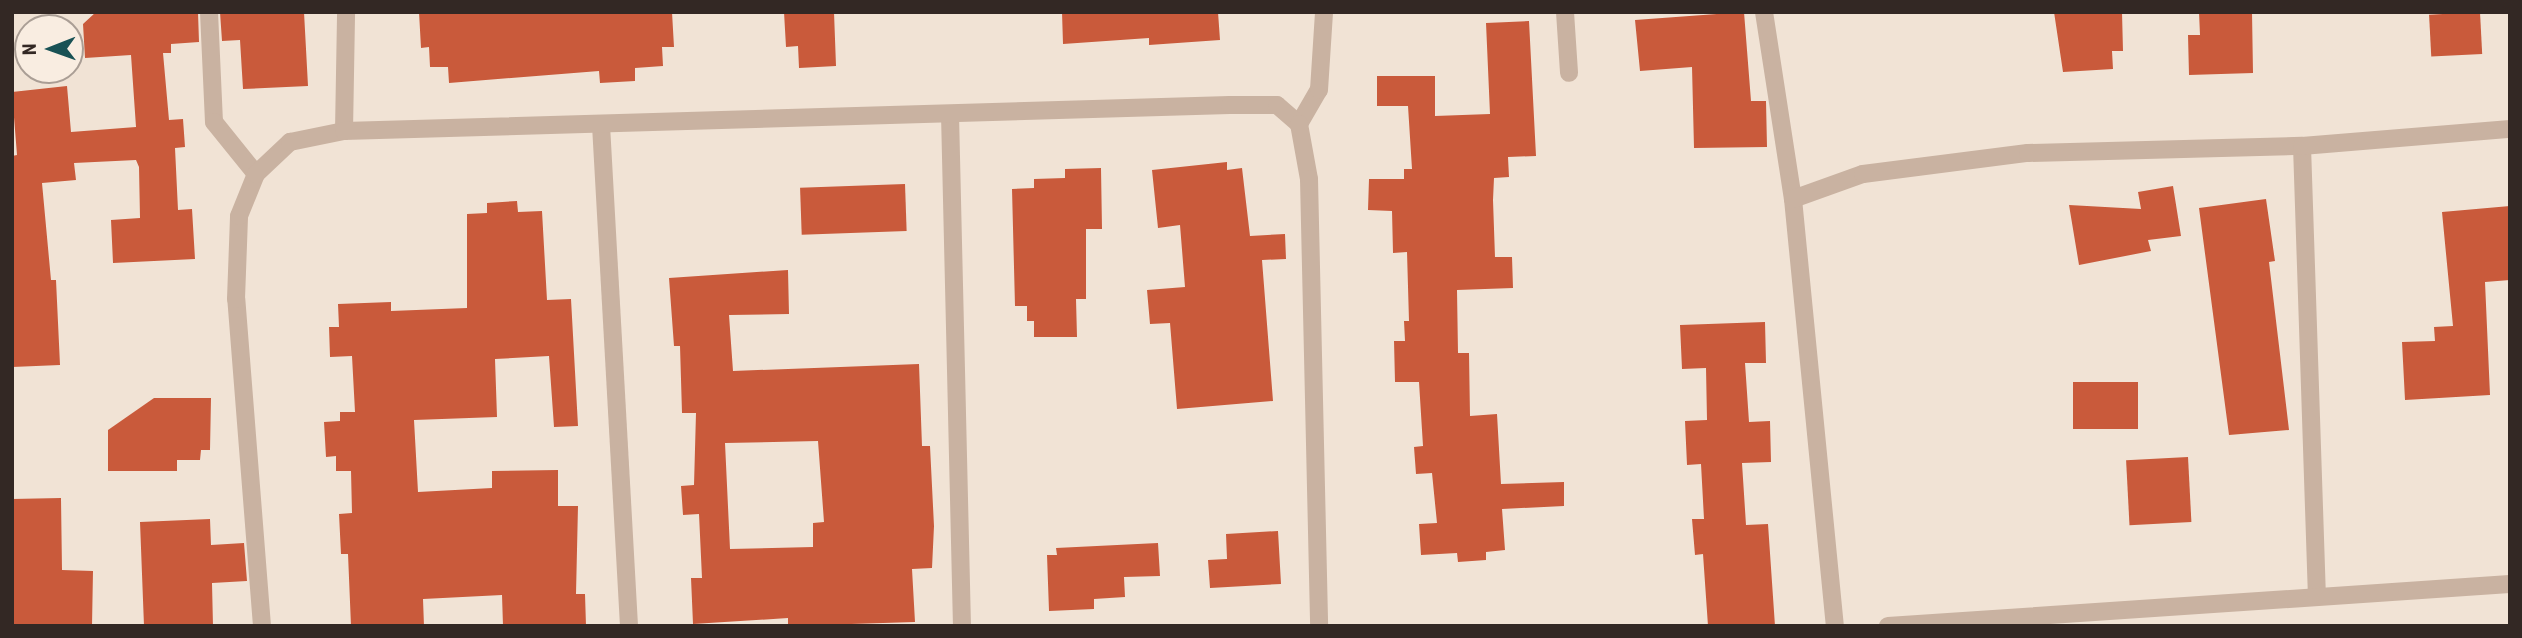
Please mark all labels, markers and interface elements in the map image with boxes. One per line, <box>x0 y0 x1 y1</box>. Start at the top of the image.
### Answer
north arrow <box>14 14 84 84</box>
text: N <box>18 43 41 55</box>

